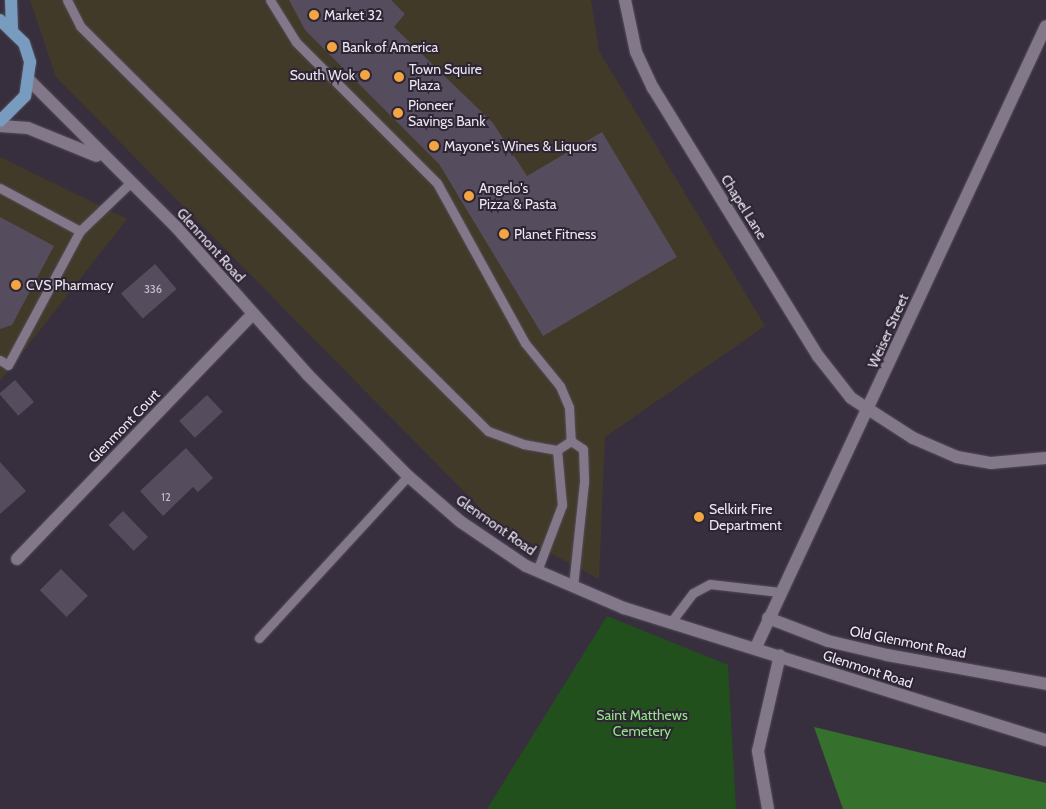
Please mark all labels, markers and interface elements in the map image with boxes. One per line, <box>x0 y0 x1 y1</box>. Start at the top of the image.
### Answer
place label: Market 32 <box>324 7 382 23</box>
marker: Market 32 <box>308 9 320 21</box>
place label: Bank of America <box>342 39 438 55</box>
marker: Bank of America <box>326 41 338 53</box>
place label: Town Squire Plaza <box>409 61 482 94</box>
place label: South Wok <box>290 67 355 83</box>
marker: South Wok <box>359 69 371 81</box>
marker: Town Squire Plaza <box>393 71 405 83</box>
place label: Pioneer Savings Bank <box>408 97 485 130</box>
marker: Pioneer Savings Bank <box>392 107 404 119</box>
place label: Mayone's Wines & Liquors <box>444 138 597 154</box>
marker: Mayone's Wines & Liquors <box>428 140 440 152</box>
street label: Chapel Lane <box>718 172 770 242</box>
place label: Angelo's Pizza & Pasta <box>479 180 556 212</box>
marker: Angelo's Pizza & Pasta <box>463 190 475 202</box>
street label: Glenmont Road <box>173 205 249 285</box>
place label: Planet Fitness <box>514 226 596 242</box>
marker: Planet Fitness <box>498 228 510 240</box>
place label: CVS Pharmacy <box>26 277 114 293</box>
marker: CVS Pharmacy <box>10 279 22 291</box>
house number: 336 <box>144 282 162 296</box>
street label: Weiser Street <box>864 291 912 371</box>
street label: Glenmont Court <box>85 386 163 466</box>
house number: 12 <box>161 490 171 504</box>
street label: Glenmont Road <box>453 491 539 559</box>
place label: Selkirk Fire Department <box>709 501 782 534</box>
marker: Selkirk Fire Department <box>693 511 705 523</box>
street label: Old Glenmont Road <box>848 622 968 662</box>
street label: Glenmont Road <box>821 647 915 691</box>
park label: Saint Matthews Cemetery <box>596 707 688 740</box>

